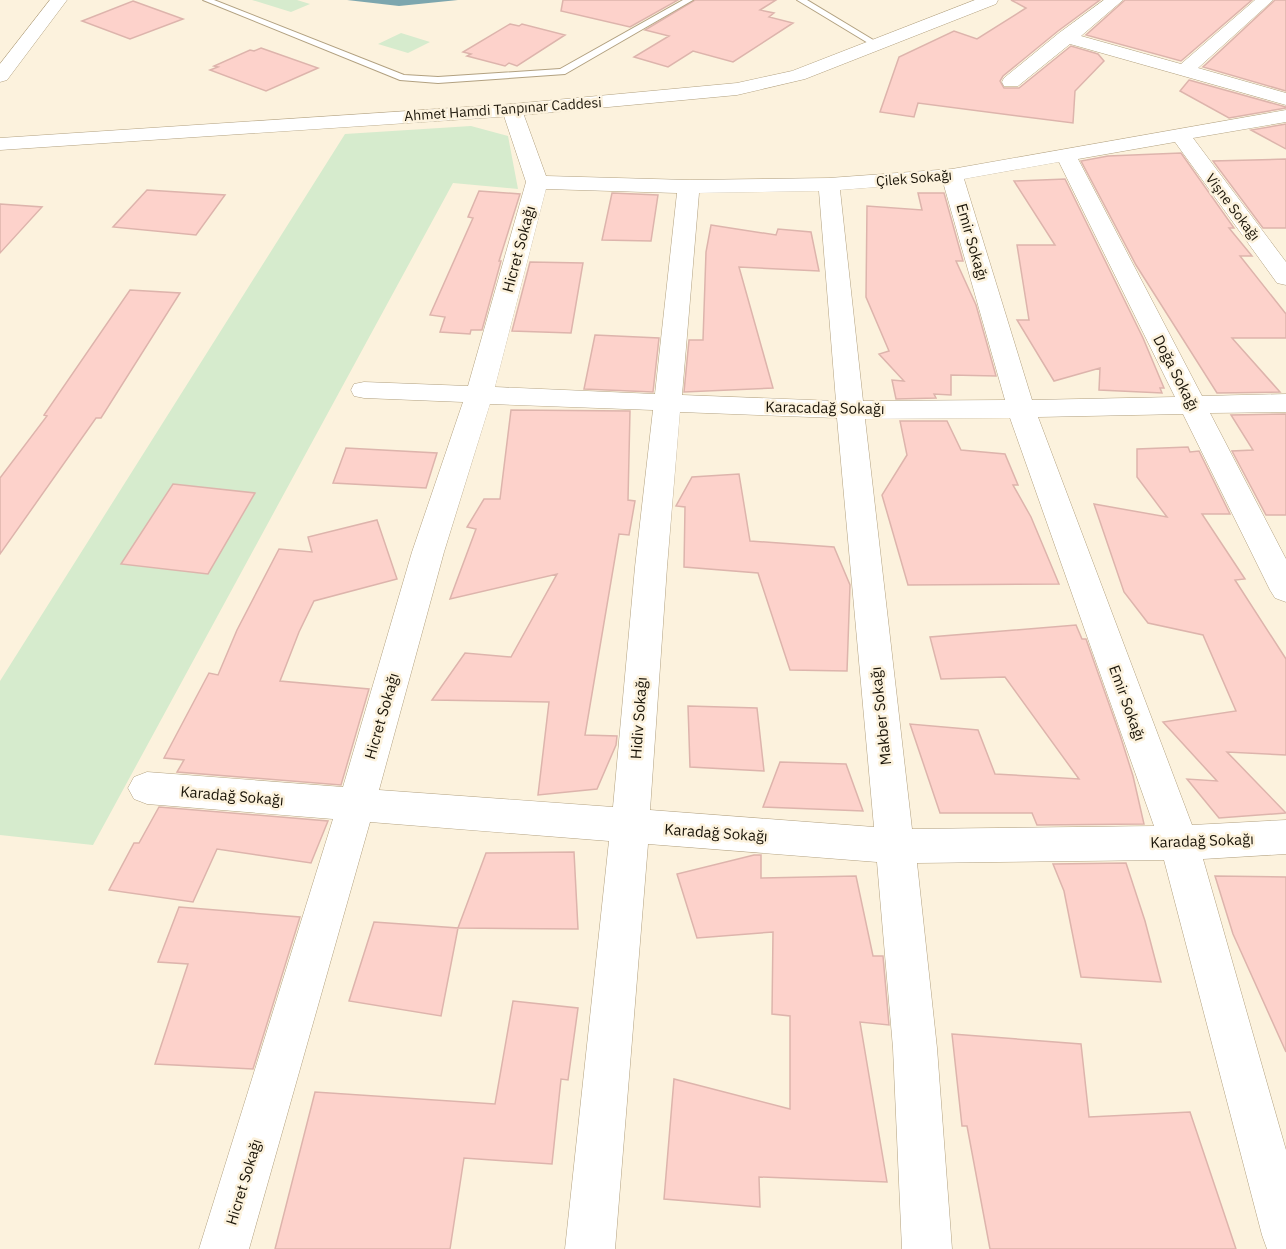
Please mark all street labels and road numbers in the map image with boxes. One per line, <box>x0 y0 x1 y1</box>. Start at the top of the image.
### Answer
street label: Ahmet Hamdi Tanpınar Caddesi <box>404 93 602 125</box>
street label: Çilek Sokağı <box>875 166 953 190</box>
street label: Vişne Sokağı <box>1202 170 1264 244</box>
street label: Emir Sokağı <box>952 201 993 283</box>
street label: Hicret Sokağı <box>498 203 539 294</box>
street label: Doğa Sokağı <box>1149 332 1204 414</box>
street label: Karacadağ Sokağı <box>765 397 885 418</box>
street label: Emir Sokağı <box>1105 662 1150 743</box>
street label: Makber Sokağı <box>866 666 895 766</box>
street label: Hicret Sokağı <box>360 670 403 761</box>
street label: Hidiv Sokağı <box>626 676 651 760</box>
street label: Karadağ Sokağı <box>180 782 284 809</box>
street label: Karadağ Sokağı <box>664 819 768 846</box>
street label: Karadağ Sokağı <box>1150 829 1254 852</box>
street label: Hicret Sokağı <box>221 1136 266 1227</box>

